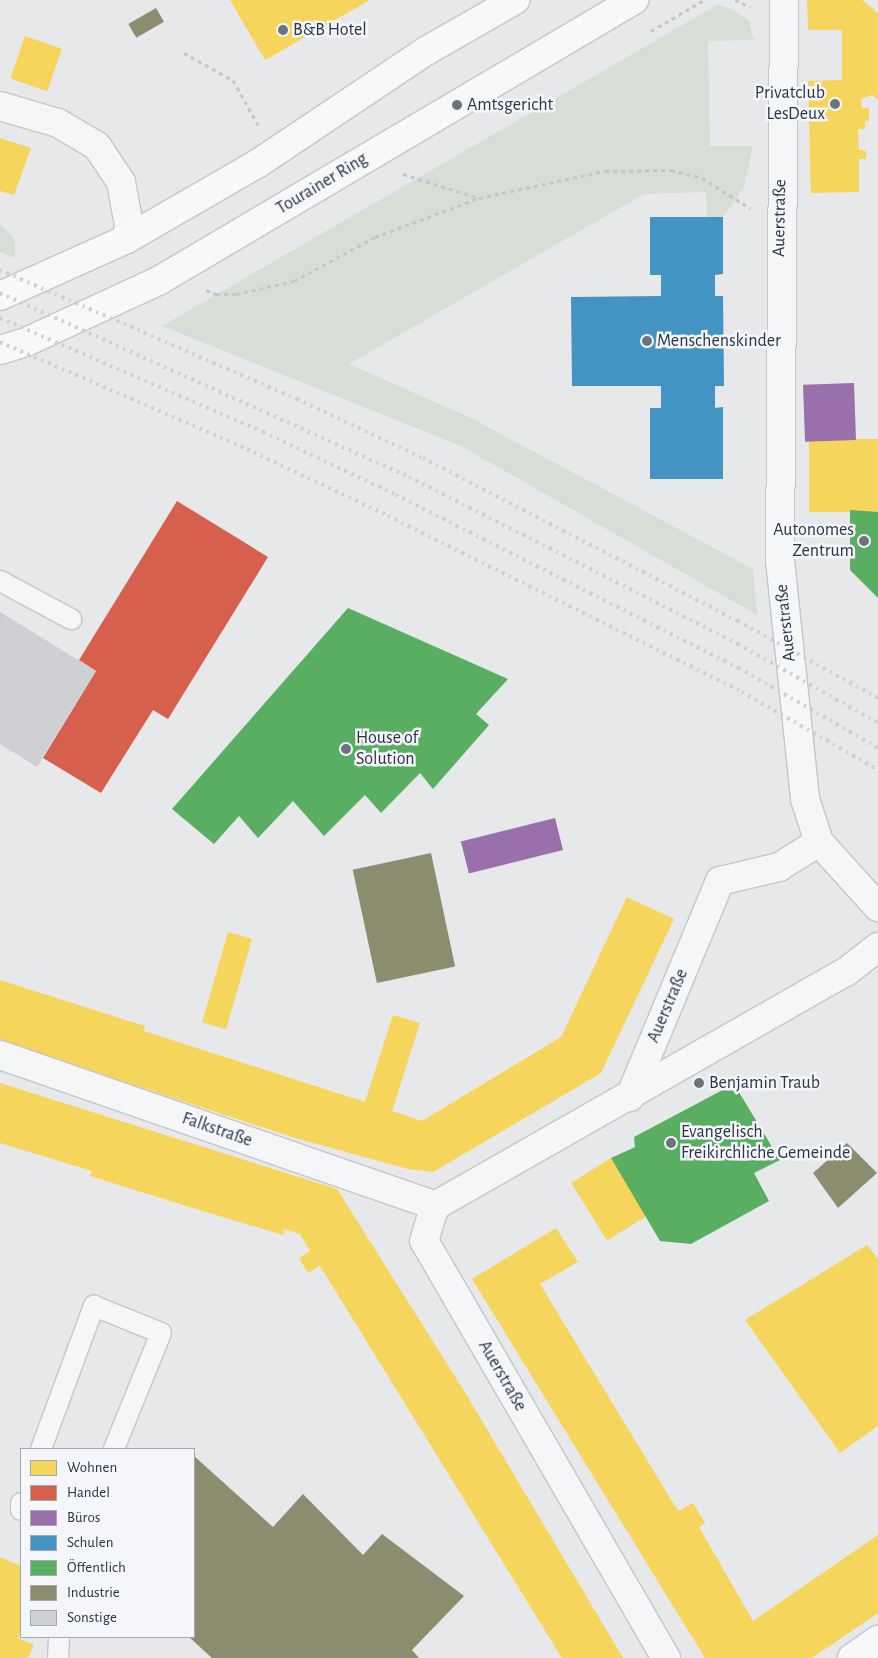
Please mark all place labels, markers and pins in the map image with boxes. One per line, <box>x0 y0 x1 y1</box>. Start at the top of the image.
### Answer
place label: B&B Hotel <box>293 19 367 41</box>
marker: B&B Hotel <box>277 24 289 36</box>
place label: Privatclub LesDeux <box>755 83 825 126</box>
place label: Amtsgericht <box>467 94 553 116</box>
marker: Privatclub LesDeux <box>829 98 841 110</box>
marker: Amtsgericht <box>451 99 463 111</box>
place label: Menschenskinder <box>657 330 781 352</box>
marker: Menschenskinder <box>641 335 653 347</box>
place label: Autonomes Zentrum <box>773 520 854 562</box>
marker: Autonomes Zentrum <box>858 535 870 547</box>
place label: House of Solution <box>356 728 418 771</box>
marker: House of Solution <box>340 743 352 755</box>
place label: Benjamin Traub <box>709 1072 820 1094</box>
marker: Benjamin Traub <box>693 1077 705 1089</box>
place label: Evangelisch Freikirchliche Gemeinde <box>681 1122 850 1164</box>
marker: Evangelisch Freikirchliche Gemeinde <box>665 1137 677 1149</box>

